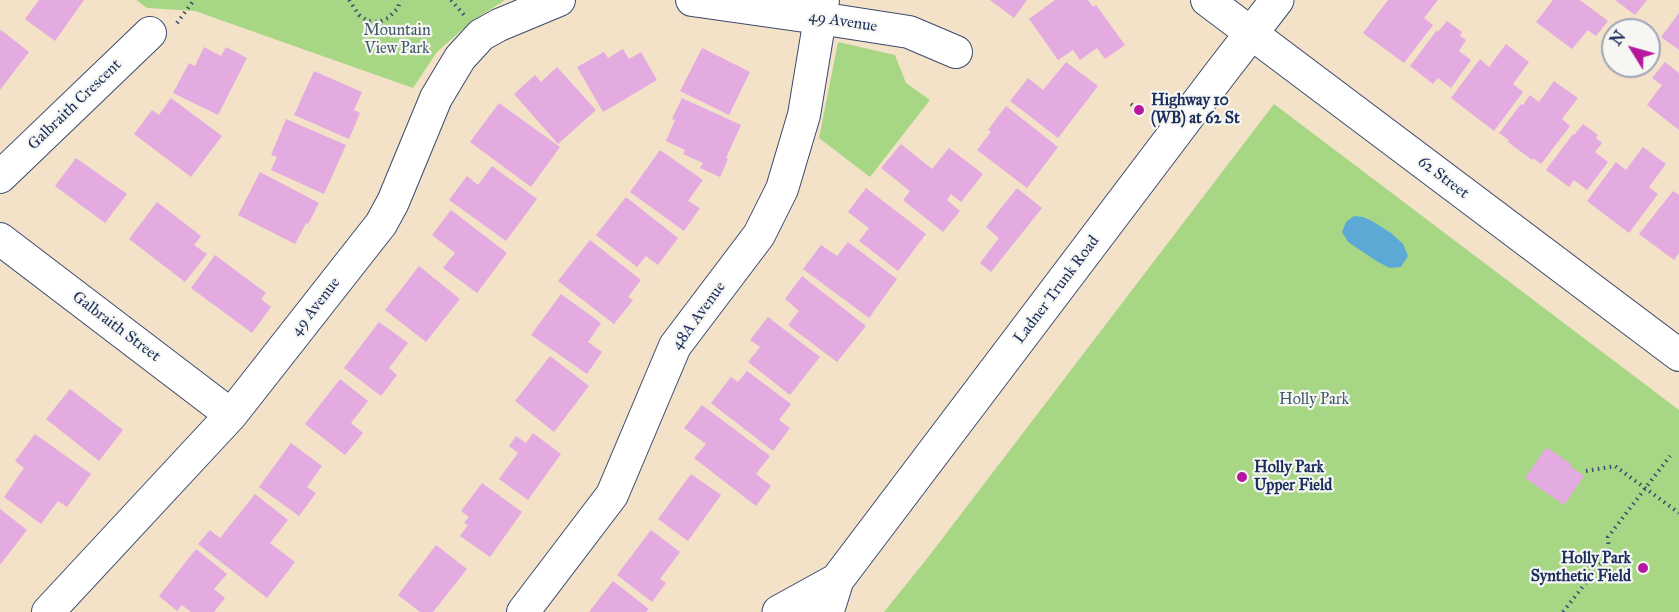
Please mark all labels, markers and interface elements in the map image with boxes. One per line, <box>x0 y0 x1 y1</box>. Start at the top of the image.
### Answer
street label: 49 Avenue <box>807 7 879 37</box>
north arrow <box>1601 18 1661 78</box>
park label: Mountain View Park <box>363 21 431 59</box>
text: N <box>1606 27 1629 49</box>
street label: Galbraith Crescent <box>24 56 126 154</box>
place label: Highway 10 (WB) at 62 St <box>1151 91 1240 129</box>
marker: Highway 10 (WB) at 62 St <box>1132 103 1146 117</box>
street label: 62 Street <box>1414 152 1472 204</box>
street label: Ladner Trunk Road <box>1010 232 1104 348</box>
street label: 49 Avenue <box>287 274 345 340</box>
street label: 48A Avenue <box>668 278 730 354</box>
street label: Galbraith Street <box>68 288 164 366</box>
park label: Holly Park <box>1279 390 1349 410</box>
place label: Holly Park Upper Field <box>1254 458 1332 496</box>
marker: Holly Park Upper Field <box>1235 470 1249 484</box>
place label: Holly Park Synthetic Field <box>1531 549 1631 587</box>
marker: Holly Park Synthetic Field <box>1636 561 1650 575</box>

